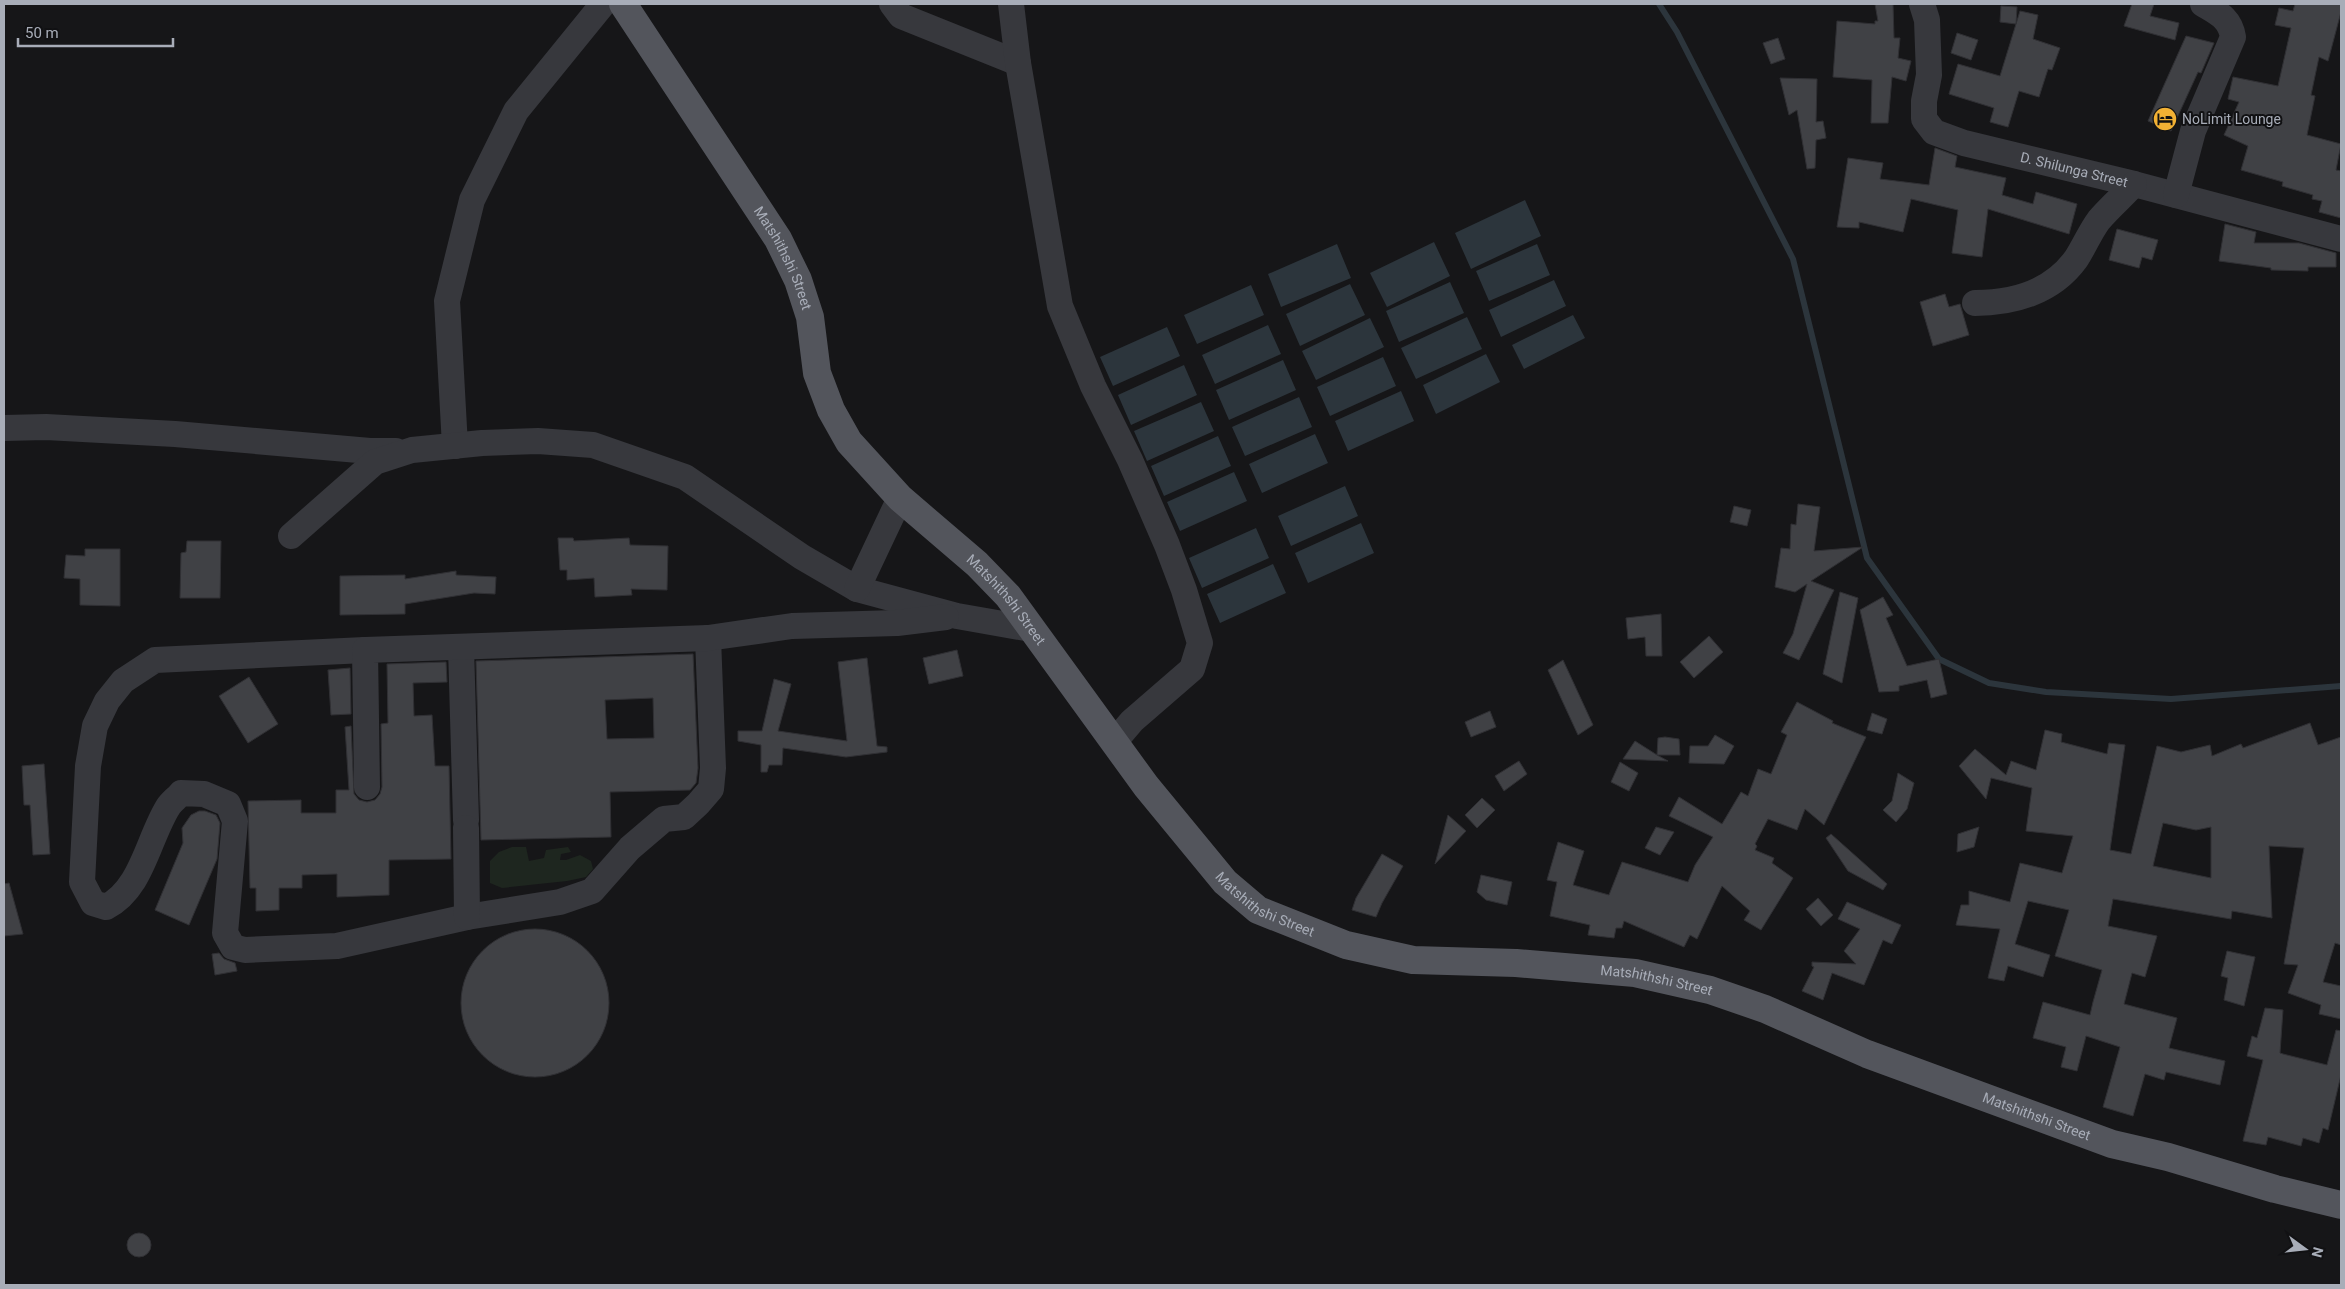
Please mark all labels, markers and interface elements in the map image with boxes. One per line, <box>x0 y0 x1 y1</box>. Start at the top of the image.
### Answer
scale bar <box>18 15 172 47</box>
text: 50 m <box>25 24 59 42</box>
hotel icon: NoLimit Lounge <box>2152 106 2178 132</box>
place label: NoLimit Lounge <box>2182 111 2281 127</box>
street label: D. Shilunga Street <box>2019 149 2130 190</box>
street label: Matshithshi Street <box>751 203 815 312</box>
street label: Matshithshi Street <box>964 551 1049 648</box>
street label: Matshithshi Street <box>1212 869 1317 940</box>
street label: Matshithshi Street <box>1600 962 1715 998</box>
street label: Matshithshi Street <box>1980 1089 2093 1144</box>
north arrow <box>2280 1224 2330 1274</box>
text: N <box>2309 1246 2327 1259</box>

